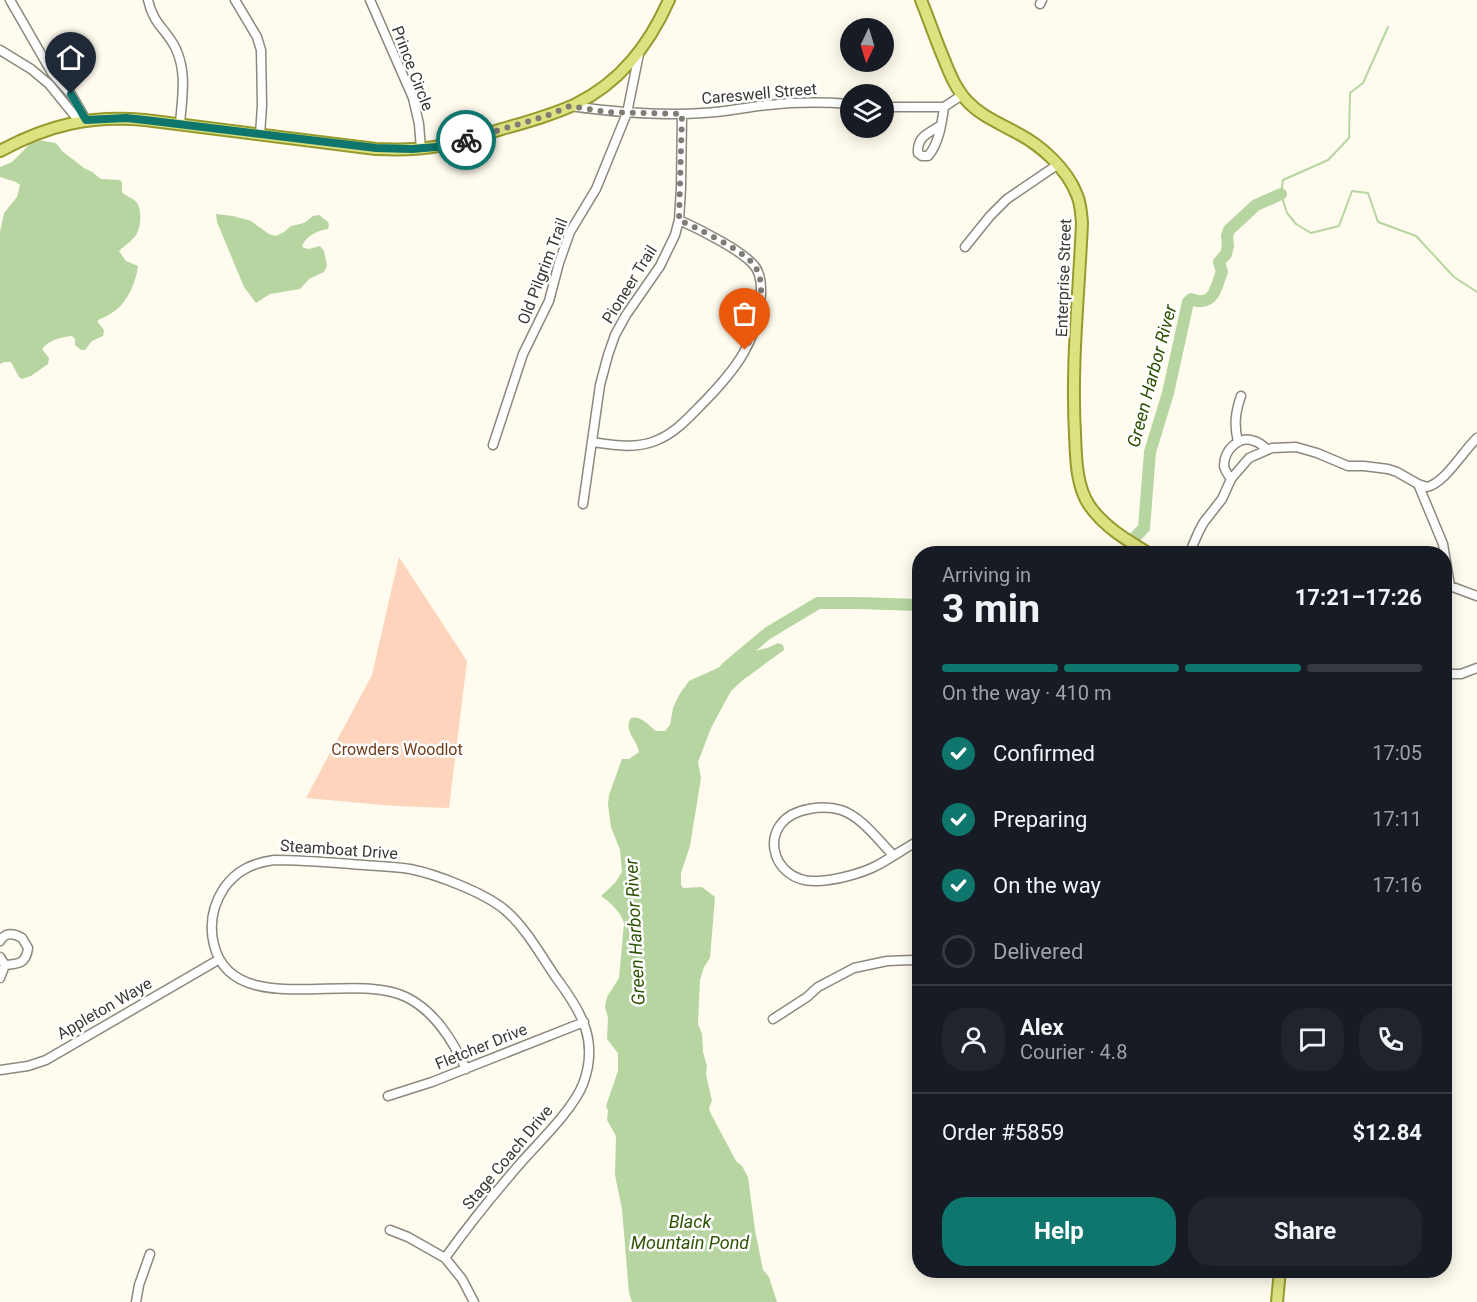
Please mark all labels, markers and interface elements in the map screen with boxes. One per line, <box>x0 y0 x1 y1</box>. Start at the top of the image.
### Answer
north arrow <box>840 18 894 72</box>
map controls <box>840 18 894 138</box>
street label: Prince Circle <box>388 23 437 113</box>
pin <box>45 32 96 94</box>
icon: home <box>54 41 87 74</box>
street label: Careswell Street <box>701 79 817 108</box>
button: layers <box>840 84 894 138</box>
courier <box>436 110 496 170</box>
icon: bike <box>450 124 483 157</box>
street label: Old Pilgrim Trail <box>513 215 571 327</box>
street label: Enterprise Street <box>1052 219 1075 337</box>
street label: Pioneer Trail <box>598 242 661 327</box>
pin <box>719 288 770 350</box>
icon: bag <box>728 297 761 330</box>
water label: Green Harbor River <box>1122 301 1181 449</box>
text: Arriving in <box>942 563 1031 587</box>
text: 17:21–17:26 <box>1295 585 1422 610</box>
text: 3 min <box>942 586 1040 632</box>
text: On the way · 410 m <box>942 681 1111 705</box>
icon: check <box>942 737 975 770</box>
park label: Crowders Woodlot <box>331 740 463 759</box>
text: Confirmed <box>993 741 1095 766</box>
text: 17:05 <box>1372 741 1422 765</box>
icon: check <box>942 803 975 836</box>
text: Preparing <box>993 807 1087 832</box>
text: 17:11 <box>1372 807 1422 831</box>
street label: Steamboat Drive <box>279 836 398 863</box>
water label: Green Harbor River <box>620 857 649 1006</box>
icon: check <box>942 869 975 902</box>
text: On the way <box>993 873 1101 898</box>
text: 17:16 <box>1372 873 1422 897</box>
text: Delivered <box>993 939 1083 964</box>
street label: Appleton Waye <box>53 974 155 1043</box>
button: person <box>942 1008 1005 1071</box>
button: chat <box>1281 1008 1344 1071</box>
button: phone <box>1359 1008 1422 1071</box>
text: Alex <box>1020 1015 1064 1040</box>
street label: Fletcher Drive <box>432 1019 530 1074</box>
text: Courier · 4.8 <box>1020 1040 1127 1064</box>
street label: Stage Coach Drive <box>458 1101 557 1213</box>
text: Order #5859 <box>942 1120 1064 1145</box>
text: $12.84 <box>1353 1120 1422 1145</box>
button: Help <box>942 1197 1176 1266</box>
button: Share <box>1188 1197 1422 1266</box>
water label: Black Mountain Pond <box>631 1211 750 1253</box>

